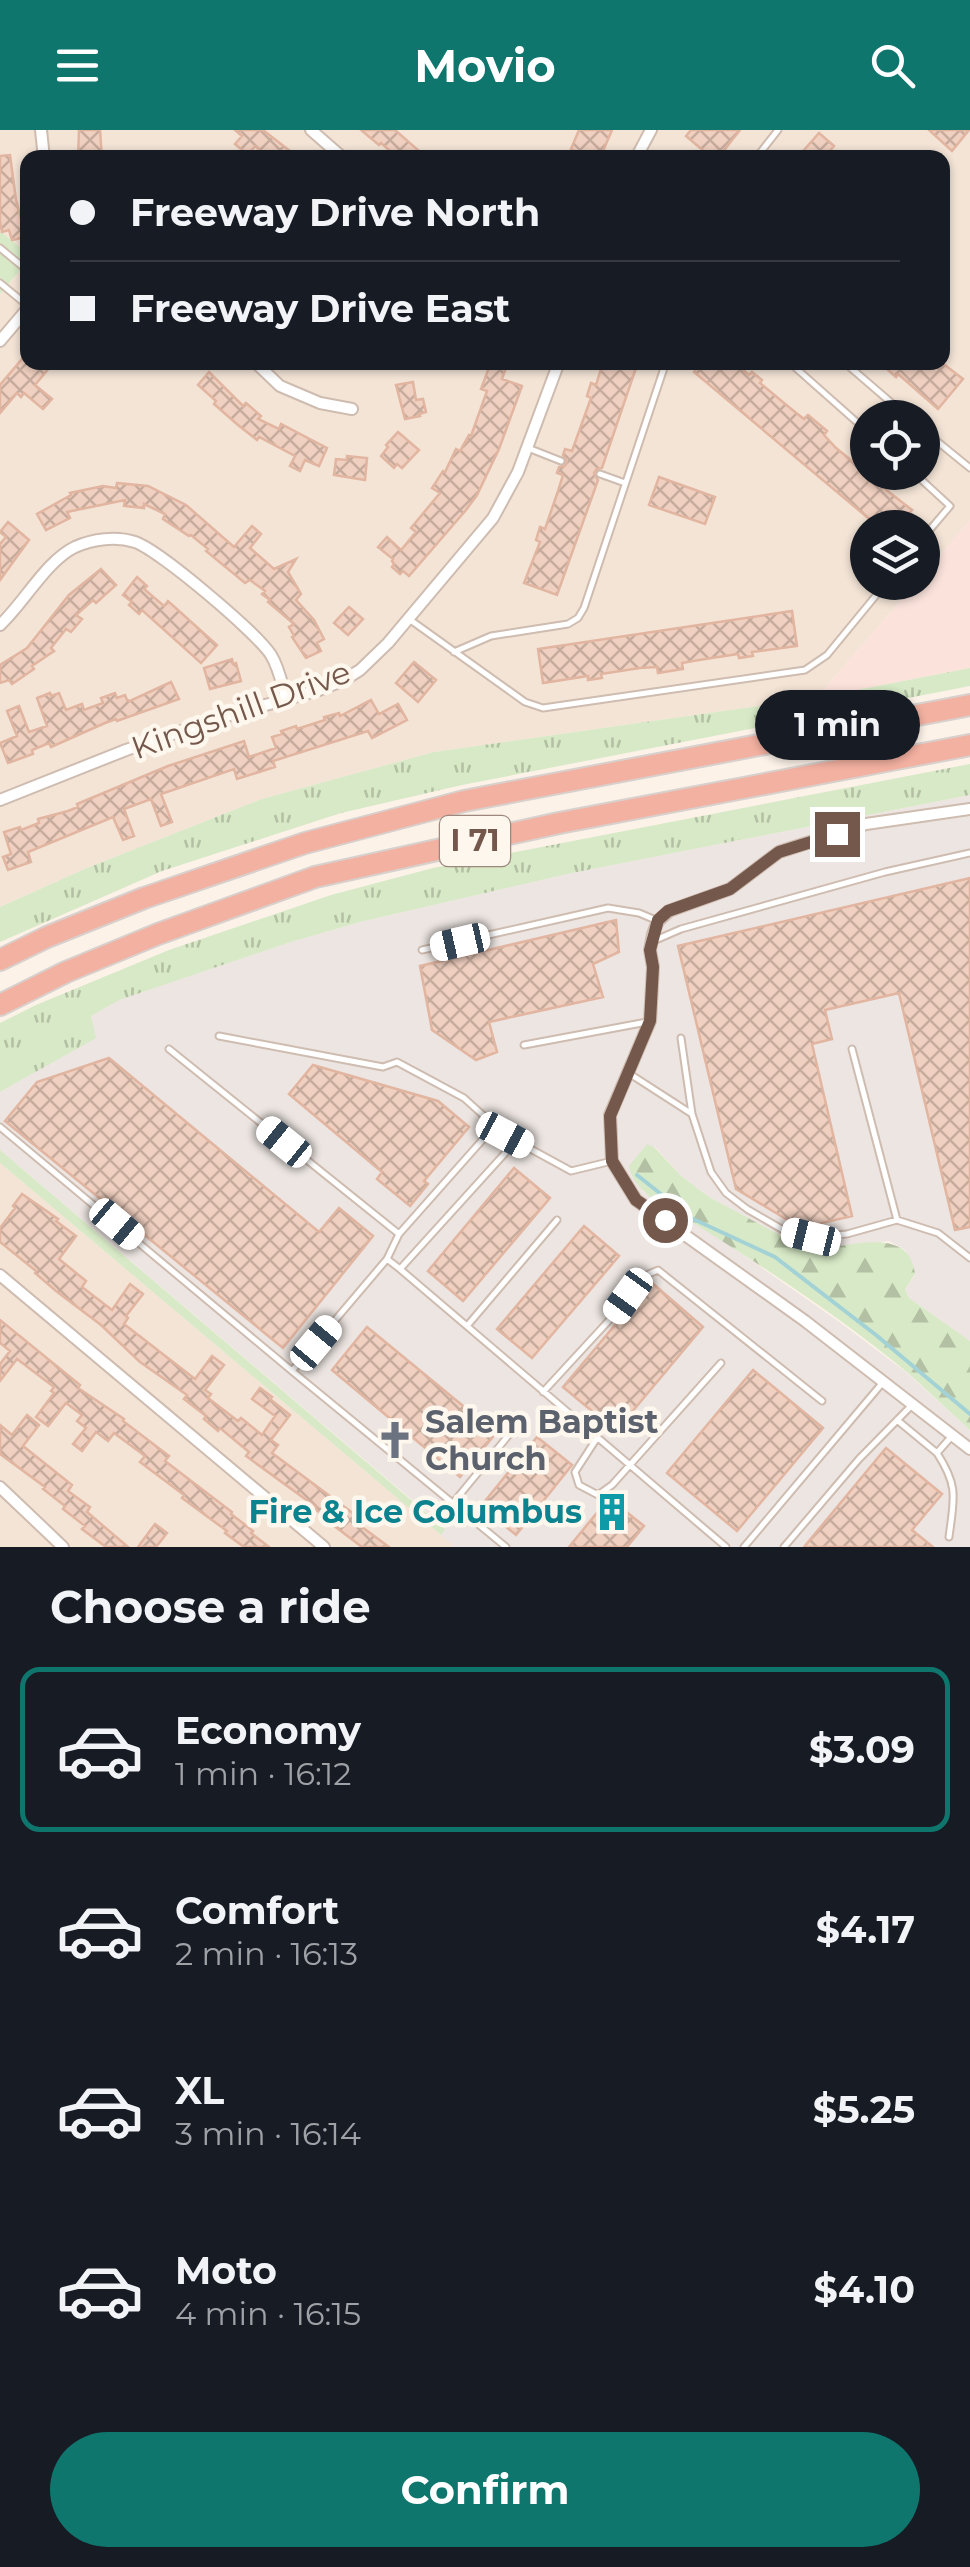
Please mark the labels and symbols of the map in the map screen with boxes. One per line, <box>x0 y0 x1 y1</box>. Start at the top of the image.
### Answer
street label: Kingshill Drive <box>126 652 356 767</box>
callout: 1 min <box>754 689 920 759</box>
route end <box>815 812 860 857</box>
road number: I 71 <box>440 816 510 866</box>
car <box>427 921 493 963</box>
car <box>471 1108 539 1162</box>
car <box>251 1111 317 1173</box>
car <box>84 1193 150 1255</box>
route start <box>643 1198 688 1243</box>
car <box>778 1215 844 1259</box>
car <box>598 1263 658 1329</box>
car <box>285 1310 347 1376</box>
place label: Salem Baptist Church <box>425 1402 658 1478</box>
church icon: Salem Baptist Church <box>374 1419 416 1461</box>
building icon: Fire & Ice Columbus <box>591 1491 633 1533</box>
place label: Fire & Ice Columbus <box>249 1492 582 1531</box>

